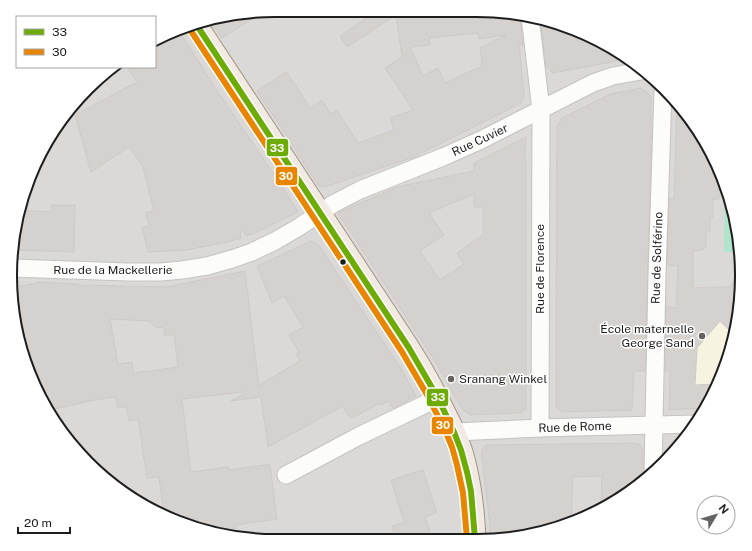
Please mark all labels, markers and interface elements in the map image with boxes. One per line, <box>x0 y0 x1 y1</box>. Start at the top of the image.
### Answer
legend <box>16 16 156 68</box>
text: 33 <box>52 25 67 39</box>
text: 30 <box>52 45 67 59</box>
street label: Rue Cuvier <box>450 121 511 159</box>
line badge: 33 <box>266 138 289 157</box>
text: 33 <box>270 142 284 154</box>
line badge: 30 <box>275 166 298 186</box>
text: 30 <box>279 170 293 182</box>
street label: Rue de Solférino <box>648 211 666 304</box>
street label: Rue de Florence <box>533 224 547 314</box>
unlabelled marker <box>338 257 348 267</box>
street label: Rue de la Mackellerie <box>53 263 173 277</box>
place label: École maternelle George Sand <box>600 322 694 350</box>
marker: École maternelle George Sand <box>697 331 707 341</box>
place label: Sranang Winkel <box>459 372 547 386</box>
marker: Sranang Winkel <box>446 374 456 384</box>
line badge: 33 <box>426 388 449 407</box>
text: 33 <box>431 391 445 403</box>
line badge: 30 <box>431 416 454 435</box>
text: 30 <box>436 419 450 431</box>
street label: Rue de Rome <box>538 419 612 435</box>
north arrow <box>696 495 736 535</box>
text: N <box>717 502 731 516</box>
scale bar <box>18 509 70 535</box>
text: 20 m <box>24 516 52 530</box>

